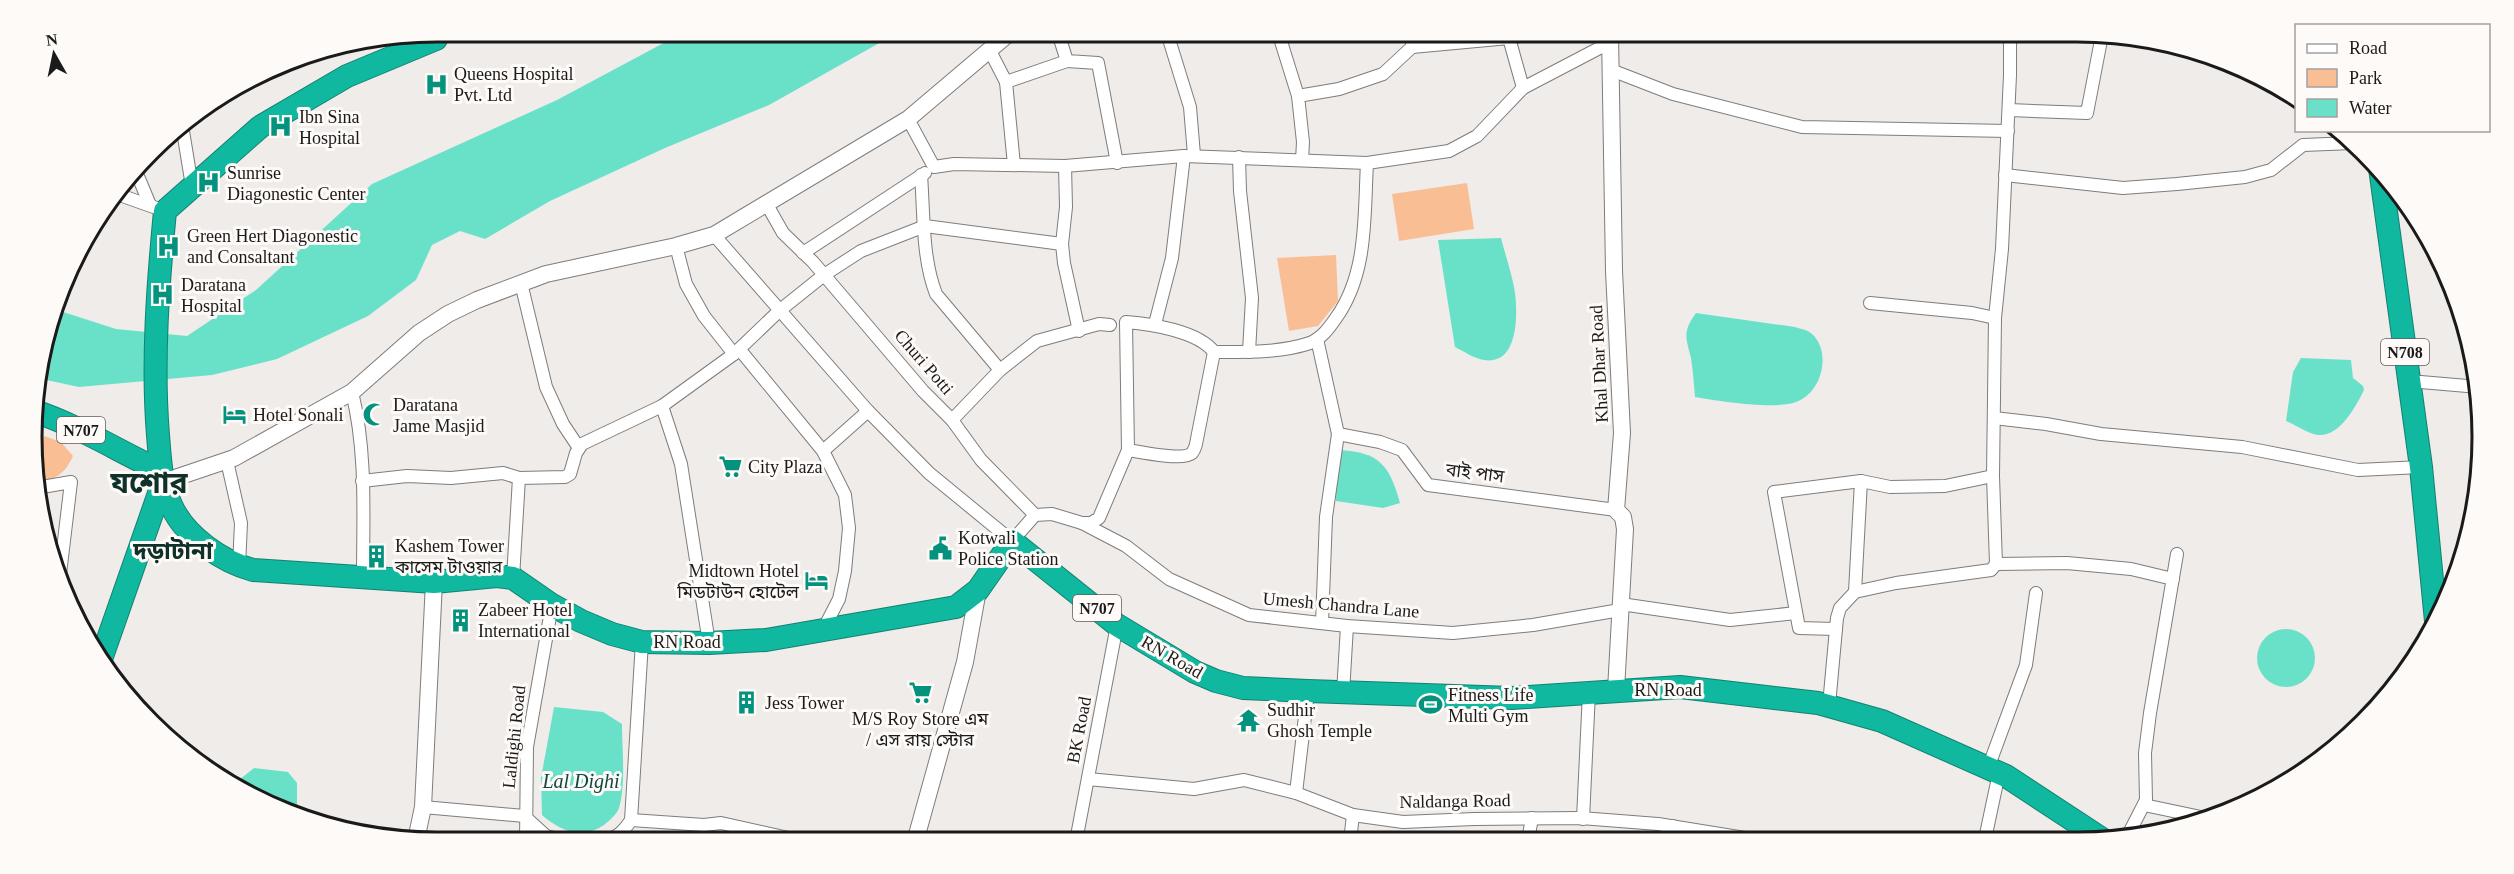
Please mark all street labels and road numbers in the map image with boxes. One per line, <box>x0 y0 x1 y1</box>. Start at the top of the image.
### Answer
street label: Khal Dhar Road <box>1586 305 1612 423</box>
street label: Churi Potti <box>890 325 958 399</box>
road number: N708 <box>2381 339 2429 365</box>
road number: N707 <box>57 417 105 443</box>
street label: বাই পাস <box>1444 459 1506 487</box>
street label: Umesh Chandra Lane <box>1262 588 1420 622</box>
road number: N707 <box>1073 595 1121 621</box>
street label: RN Road <box>1138 631 1206 683</box>
street label: RN Road <box>653 632 721 652</box>
street label: RN Road <box>1634 680 1702 700</box>
street label: Laldighi Road <box>499 684 529 790</box>
street label: BK Road <box>1063 695 1095 765</box>
street label: Naldanga Road <box>1399 790 1511 812</box>

